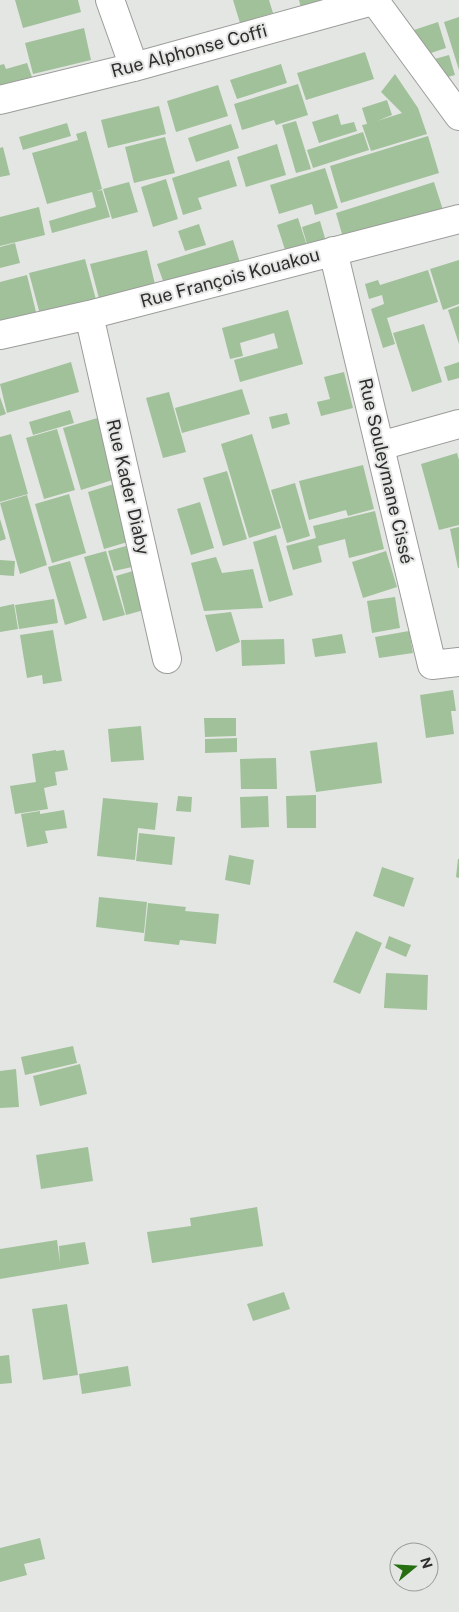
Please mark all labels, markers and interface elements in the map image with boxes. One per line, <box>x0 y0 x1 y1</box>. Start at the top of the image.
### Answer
street label: Rue Alphonse Coffi <box>109 20 269 81</box>
street label: Rue François Kouakou <box>138 243 322 312</box>
street label: Rue Souleymane Cissé <box>355 376 418 566</box>
street label: Rue Kader Diaby <box>103 417 154 557</box>
north arrow <box>389 1542 439 1592</box>
text: N <box>417 1555 436 1571</box>

